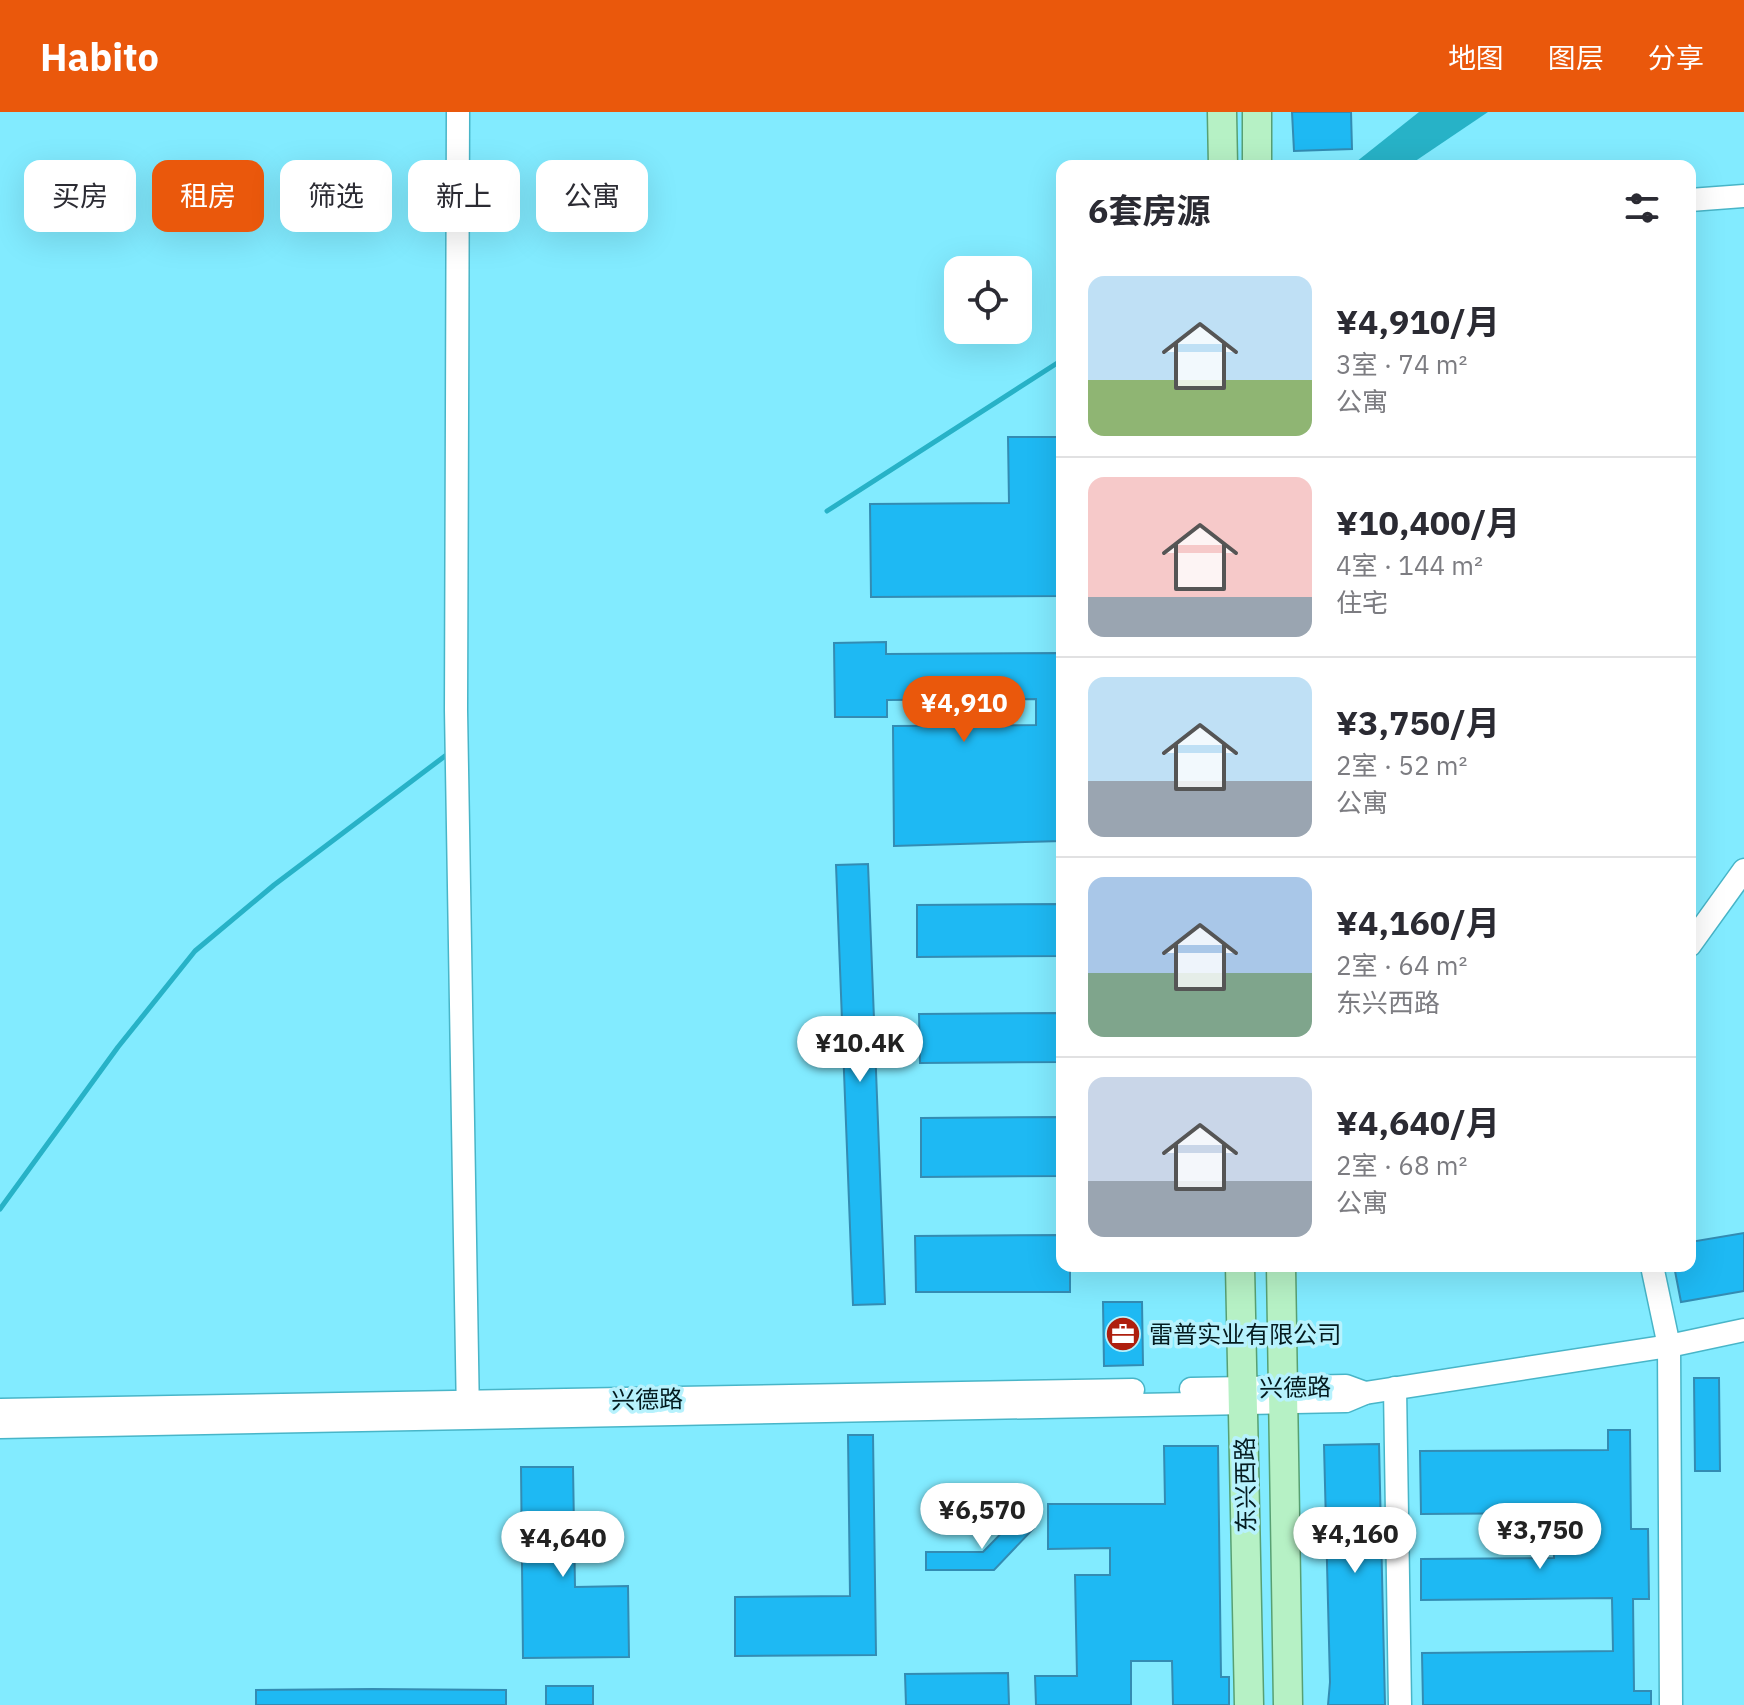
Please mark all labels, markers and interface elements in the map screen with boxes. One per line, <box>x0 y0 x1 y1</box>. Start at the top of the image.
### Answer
text: Habito <box>40 32 159 81</box>
text: 地图 <box>1448 39 1504 76</box>
text: 图层 <box>1548 39 1604 76</box>
text: 分享 <box>1648 39 1704 76</box>
chip: 买房 <box>24 160 136 232</box>
chip: 租房 <box>152 160 264 232</box>
chip: 筛选 <box>280 160 392 232</box>
chip: 新上 <box>408 160 520 232</box>
chip: 公寓 <box>536 160 648 232</box>
icon: filters <box>1620 186 1664 230</box>
text: 6套房源 <box>1088 188 1210 232</box>
map controls <box>944 256 1032 344</box>
button: locate <box>944 256 1032 344</box>
text: ¥4,910/月 <box>1336 299 1500 343</box>
icon: home <box>1152 308 1248 404</box>
text: 3室 · 74 m² <box>1336 347 1467 381</box>
text: 公寓 <box>1336 384 1388 418</box>
text: ¥10,400/月 <box>1336 500 1520 544</box>
icon: home <box>1152 509 1248 605</box>
text: 4室 · 144 m² <box>1336 548 1483 582</box>
text: 住宅 <box>1336 585 1388 619</box>
pin: ¥4,910 <box>899 676 1029 744</box>
text: ¥4,910 <box>920 685 1008 719</box>
text: ¥3,750/月 <box>1336 700 1500 744</box>
icon: home <box>1152 709 1248 805</box>
text: 2室 · 52 m² <box>1336 748 1467 782</box>
text: 公寓 <box>1336 785 1388 819</box>
text: ¥4,160/月 <box>1336 900 1500 944</box>
icon: home <box>1152 909 1248 1005</box>
text: 2室 · 64 m² <box>1336 948 1467 982</box>
text: 东兴西路 <box>1336 985 1440 1019</box>
pin: ¥10.4K <box>795 1016 925 1084</box>
text: ¥10.4K <box>815 1025 905 1059</box>
text: ¥4,640/月 <box>1336 1100 1500 1144</box>
icon: home <box>1152 1109 1248 1205</box>
text: 2室 · 68 m² <box>1336 1148 1467 1182</box>
text: 公寓 <box>1336 1185 1388 1219</box>
office icon: 雷普实业有限公司 <box>1104 1315 1142 1353</box>
place label: 雷普实业有限公司 <box>1149 1318 1341 1350</box>
street label: 兴德路 <box>1259 1370 1331 1404</box>
street label: 兴德路 <box>611 1382 683 1416</box>
street label: 东兴西路 <box>1228 1437 1262 1533</box>
pin: ¥6,570 <box>917 1483 1047 1551</box>
text: ¥6,570 <box>938 1492 1026 1526</box>
pin: ¥3,750 <box>1475 1503 1605 1571</box>
pin: ¥4,160 <box>1290 1507 1420 1575</box>
pin: ¥4,640 <box>498 1511 628 1579</box>
text: ¥3,750 <box>1496 1512 1584 1546</box>
text: ¥4,160 <box>1311 1516 1399 1550</box>
text: ¥4,640 <box>519 1520 607 1554</box>

